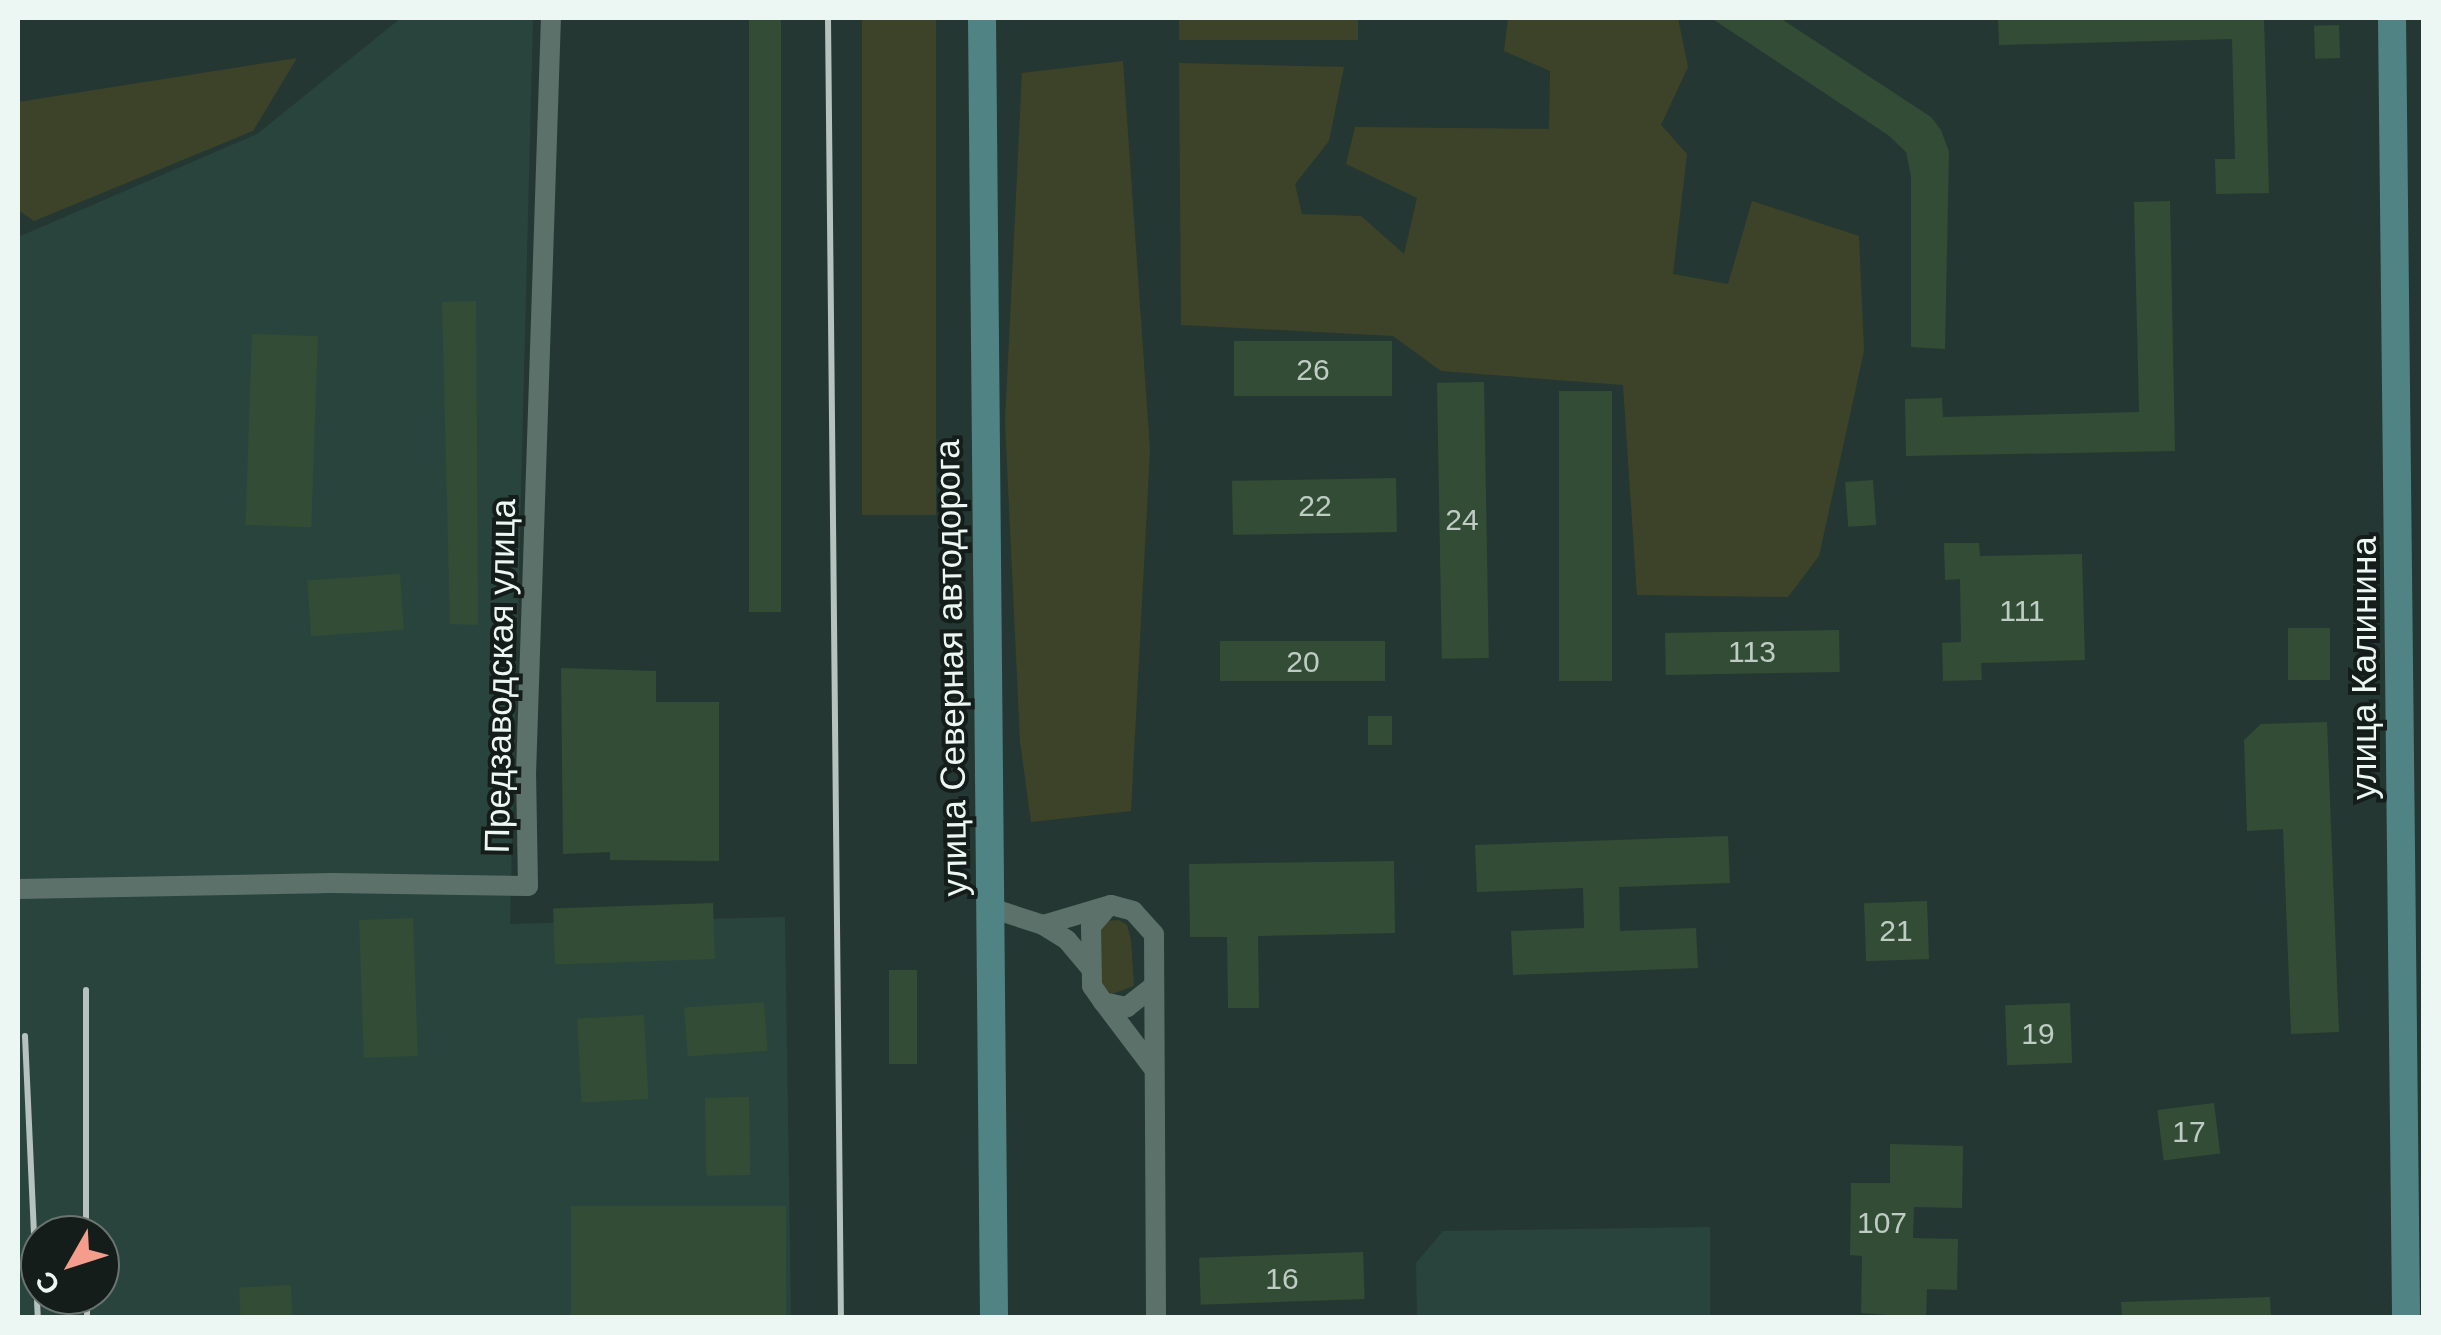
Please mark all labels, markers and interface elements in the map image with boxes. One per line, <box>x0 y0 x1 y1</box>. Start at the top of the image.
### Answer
house number: 26 <box>1296 352 1330 388</box>
street label: улица Северная автодорога <box>926 439 976 897</box>
house number: 22 <box>1298 488 1332 524</box>
street label: Предзаводская улица <box>476 498 524 854</box>
house number: 24 <box>1445 502 1479 538</box>
street label: улица Калинина <box>2343 536 2385 800</box>
house number: 111 <box>1999 593 2045 629</box>
house number: 113 <box>1728 634 1776 670</box>
house number: 20 <box>1286 644 1320 680</box>
house number: 21 <box>1879 913 1913 949</box>
house number: 19 <box>2021 1016 2055 1052</box>
house number: 17 <box>2172 1114 2206 1150</box>
house number: 107 <box>1857 1205 1907 1241</box>
north arrow <box>20 1215 120 1315</box>
house number: 16 <box>1265 1261 1299 1297</box>
text: С <box>29 1265 66 1301</box>

